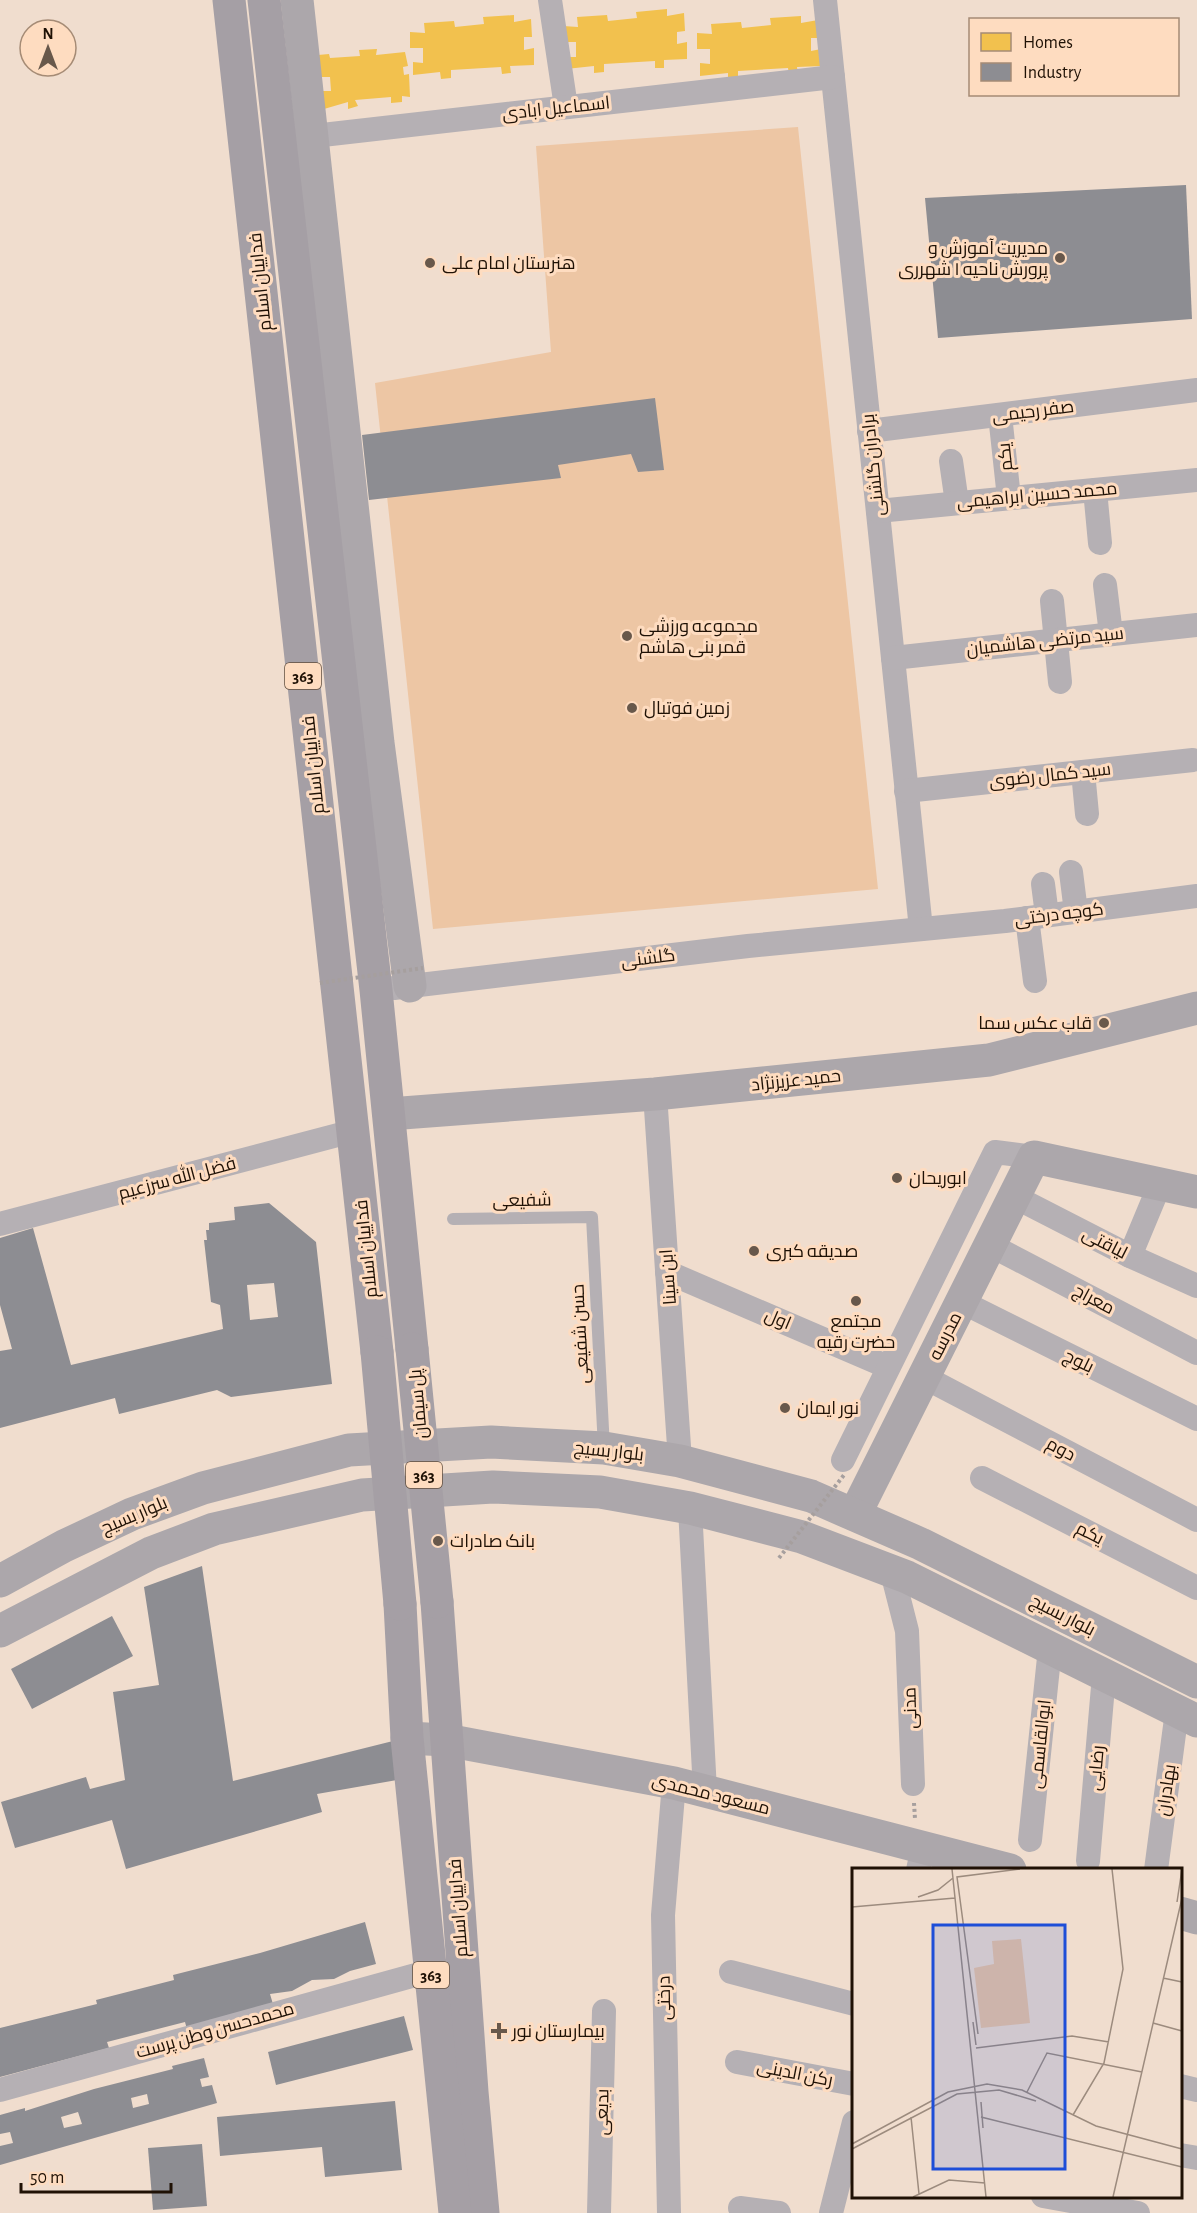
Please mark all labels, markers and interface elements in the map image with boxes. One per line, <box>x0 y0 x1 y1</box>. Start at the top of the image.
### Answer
north arrow <box>18 18 78 78</box>
legend <box>969 18 1179 96</box>
text: N <box>42 26 54 42</box>
text: Homes <box>1023 34 1073 52</box>
text: Industry <box>1023 64 1082 82</box>
street label: اسماعیل ابادی <box>501 94 611 125</box>
street label: فداییان اسلام <box>247 232 277 332</box>
place label: مدیریت آموزش و پرورش ناحیه ۱ شهرری <box>898 238 1048 281</box>
marker: مدیریت آموزش و پرورش ناحیه ۱ شهرری <box>1053 251 1067 265</box>
place label: هنرستان امام علی <box>442 255 576 275</box>
marker: هنرستان امام علی <box>423 256 437 270</box>
street label: صفر رحیمی <box>991 398 1075 427</box>
street label: برادران گلشنی <box>859 413 889 517</box>
street label: یکم <box>996 441 1018 472</box>
street label: محمد حسین ابراهیمی <box>956 480 1118 513</box>
place label: مجموعه ورزشی قمر بنی هاشم <box>639 617 758 659</box>
street label: سید مرتضی هاشمیان <box>965 624 1125 660</box>
marker: مجموعه ورزشی قمر بنی هاشم <box>620 629 634 643</box>
road number: 363 <box>285 663 321 689</box>
place label: زمین فوتبال <box>644 700 730 719</box>
marker: زمین فوتبال <box>625 701 639 715</box>
street label: فداییان اسلام <box>300 715 330 815</box>
street label: سید کمال رضوی <box>988 761 1112 792</box>
street label: کوچه درختی <box>1014 901 1105 931</box>
street label: گلشنی <box>620 946 676 972</box>
place label: قاب عکس سما <box>978 1015 1092 1034</box>
marker: قاب عکس سما <box>1097 1016 1111 1030</box>
street label: حمید عزیزنژاد <box>750 1066 842 1096</box>
street label: فضل الله سرزعیم <box>115 1151 239 1205</box>
place label: ابوریحان <box>909 1170 967 1189</box>
marker: ابوریحان <box>890 1171 904 1185</box>
street label: شفیعی <box>492 1190 552 1212</box>
street label: فداییان اسلام <box>353 1199 383 1299</box>
street label: لیاقتی <box>1079 1225 1130 1264</box>
place label: صدیقه کبری <box>766 1243 858 1262</box>
marker: صدیقه کبری <box>747 1244 761 1258</box>
street label: ابن سینا <box>658 1248 681 1305</box>
street label: معراج <box>1069 1282 1117 1320</box>
street label: حسن شفیعی <box>568 1284 594 1384</box>
marker: مجتمع حضرت رقیه <box>849 1294 863 1308</box>
street label: اول <box>761 1306 793 1334</box>
street label: مدرسه <box>926 1310 966 1364</box>
place label: مجتمع حضرت رقیه <box>817 1313 895 1353</box>
street label: بلوچ <box>1060 1347 1097 1379</box>
street label: پل سیمان <box>407 1368 433 1440</box>
place label: نور ایمان <box>797 1400 859 1419</box>
marker: نور ایمان <box>778 1401 792 1415</box>
street label: دوم <box>1042 1435 1078 1467</box>
street label: بلوار بسیج <box>573 1439 645 1467</box>
road number: 363 <box>406 1462 442 1488</box>
street label: بلوار بسیج <box>99 1494 171 1540</box>
street label: یکم <box>1072 1519 1107 1550</box>
place label: بانک صادرات <box>450 1533 535 1552</box>
marker: بانک صادرات <box>431 1534 445 1548</box>
street label: بلوار بسیج <box>1026 1592 1098 1642</box>
street label: مدنی <box>901 1687 922 1729</box>
street label: ابوالقاسمی <box>1027 1699 1056 1790</box>
street label: رضایی <box>1086 1745 1109 1792</box>
street label: بهادران <box>1154 1763 1181 1817</box>
street label: مسعود محمدی <box>650 1772 772 1819</box>
street label: فداییان اسلام <box>447 1858 473 1958</box>
inset map <box>852 1868 1182 2198</box>
road number: 363 <box>413 1962 449 1988</box>
street label: درختی <box>656 1975 675 2020</box>
street label: محمدحسن وطن پرست <box>134 2000 297 2064</box>
marker: بیمارستان نور <box>490 2022 508 2040</box>
place label: بیمارستان نور <box>511 2023 605 2042</box>
street label: رکن الدینی <box>755 2058 834 2091</box>
street label: بدیعی <box>594 2089 613 2135</box>
scale bar <box>21 2156 171 2194</box>
text: 50 m <box>30 2169 64 2187</box>

